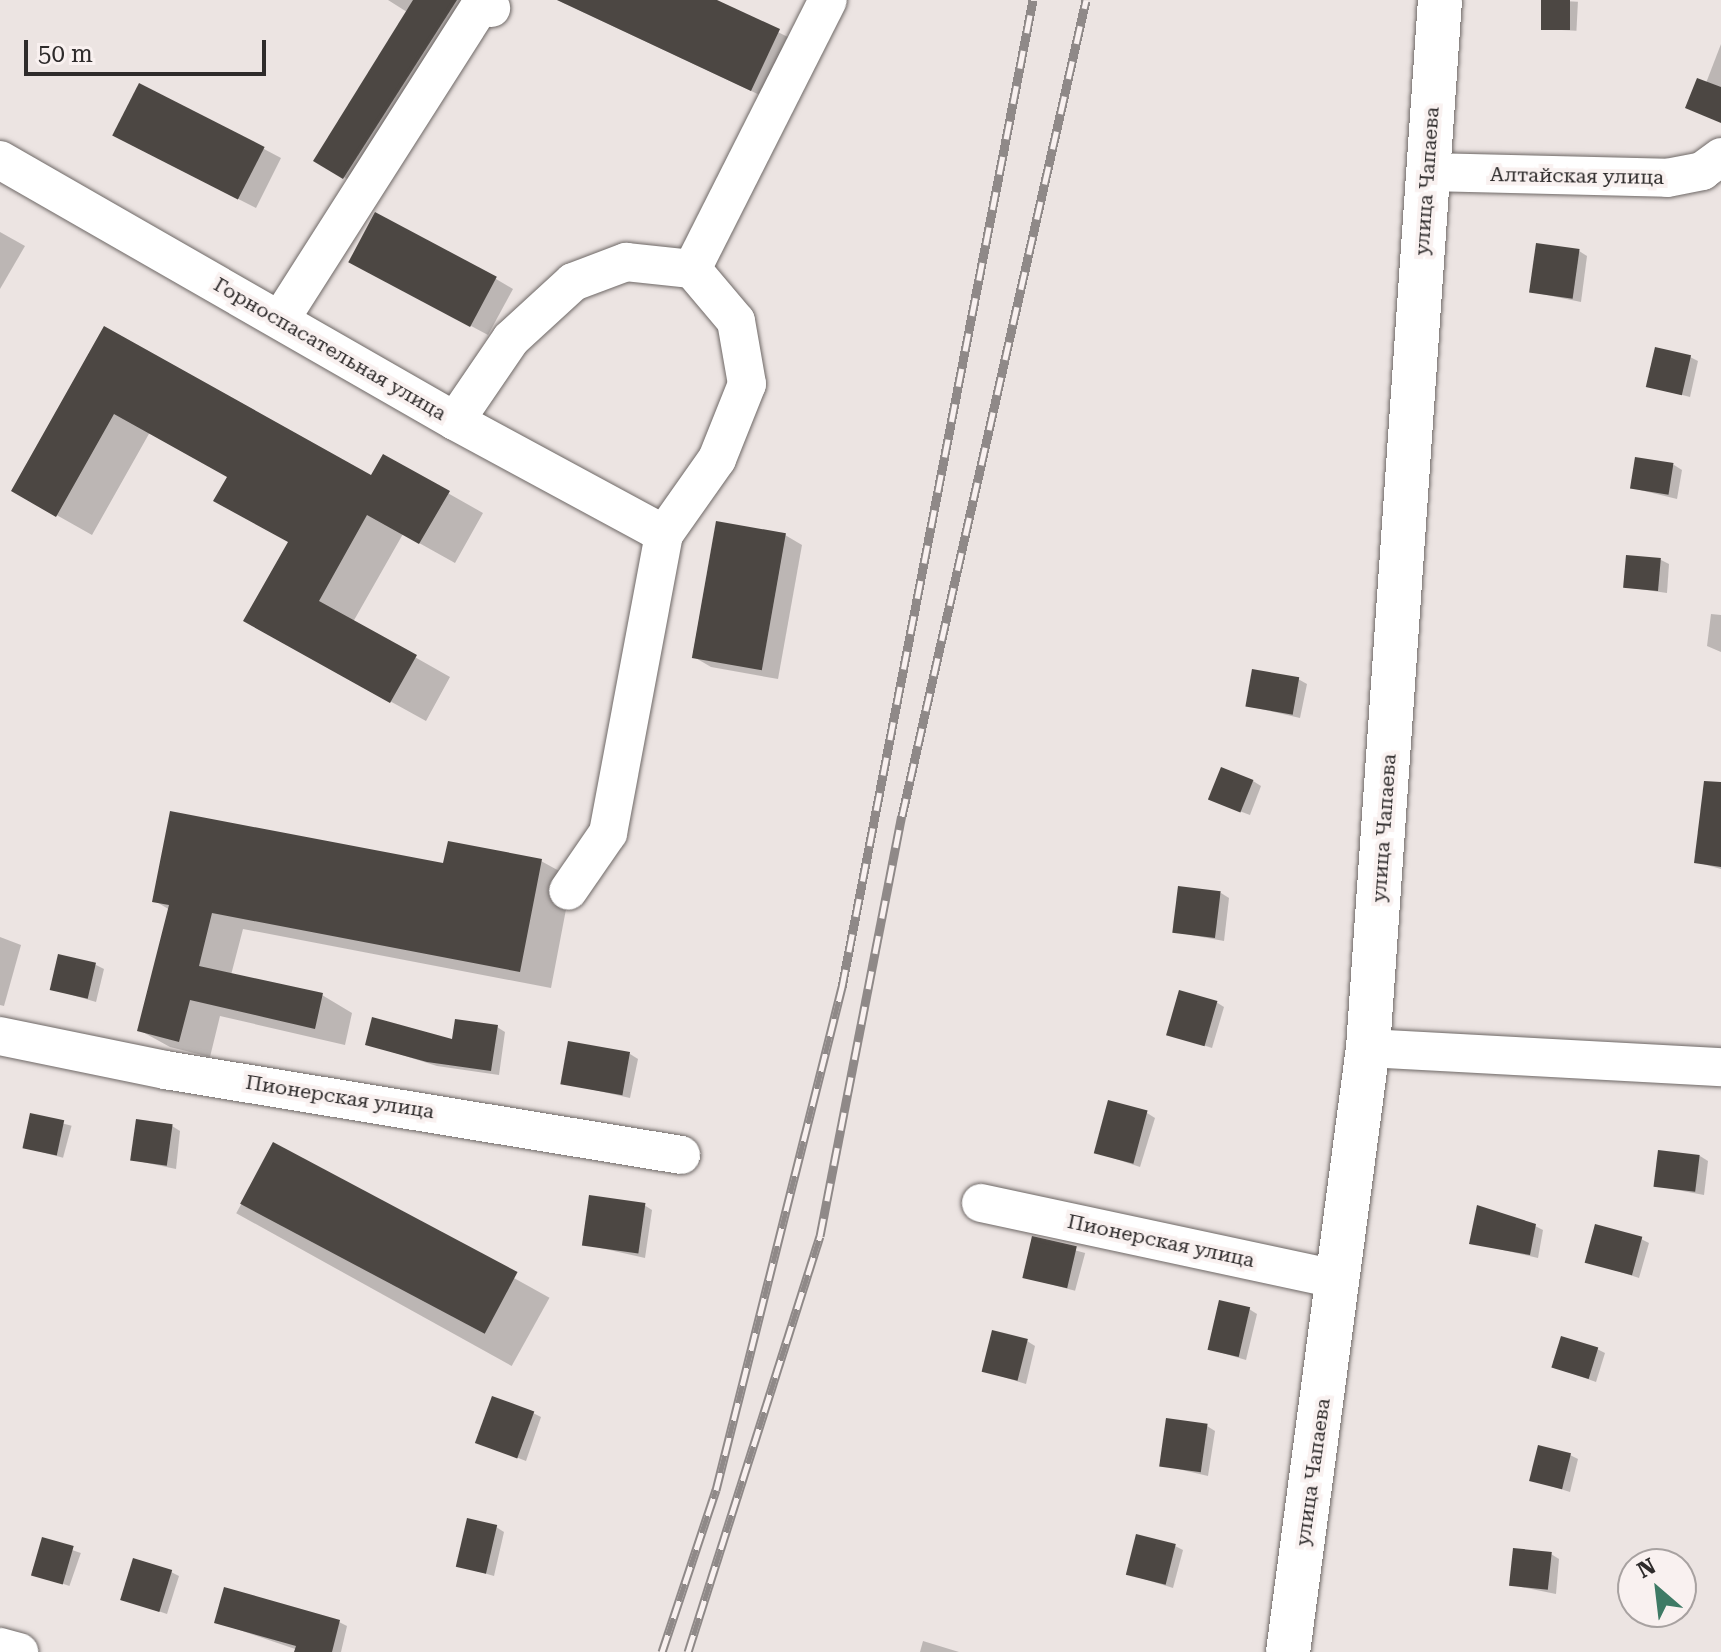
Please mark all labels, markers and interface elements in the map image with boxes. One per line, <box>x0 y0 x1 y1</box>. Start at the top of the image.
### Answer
scale bar <box>28 24 270 74</box>
text: 50 m <box>38 40 93 68</box>
street label: улица Чапаева <box>1410 106 1444 256</box>
street label: Алтайская улица <box>1490 162 1664 190</box>
street label: Горноспасательная улица <box>210 273 450 425</box>
street label: улица Чапаева <box>1367 753 1401 903</box>
street label: Пионерская улица <box>244 1070 436 1124</box>
street label: Пионерская улица <box>1065 1209 1257 1273</box>
street label: улица Чапаева <box>1291 1397 1335 1547</box>
north arrow <box>1617 1548 1697 1628</box>
text: N <box>1633 1553 1660 1583</box>

